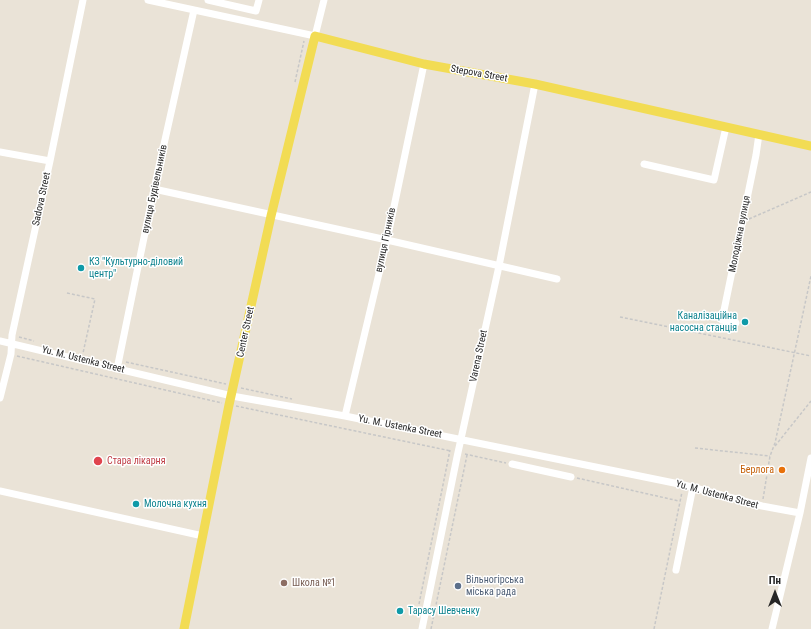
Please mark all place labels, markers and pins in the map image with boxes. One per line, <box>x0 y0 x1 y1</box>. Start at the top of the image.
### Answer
place label: КЗ "Культурно-діловий центр" <box>89 256 183 280</box>
marker: КЗ "Культурно-діловий центр" <box>76 263 86 273</box>
place label: Каналізаційна насосна станція <box>670 310 737 334</box>
marker: Каналізаційна насосна станція <box>740 317 750 327</box>
marker: Стара лікарня <box>92 455 104 467</box>
place label: Стара лікарня <box>107 455 165 467</box>
place label: Берлога <box>740 464 774 476</box>
marker: Берлога <box>777 465 787 475</box>
place label: Молочна кухня <box>144 498 207 510</box>
marker: Молочна кухня <box>131 499 141 509</box>
place label: Вільногірська міська рада <box>466 574 524 598</box>
place label: Школа №1 <box>292 577 336 589</box>
marker: Школа №1 <box>279 578 289 588</box>
marker: Вільногірська міська рада <box>453 581 463 591</box>
place label: Тарасу Шевченку <box>408 605 480 617</box>
marker: Тарасу Шевченку <box>395 606 405 616</box>

